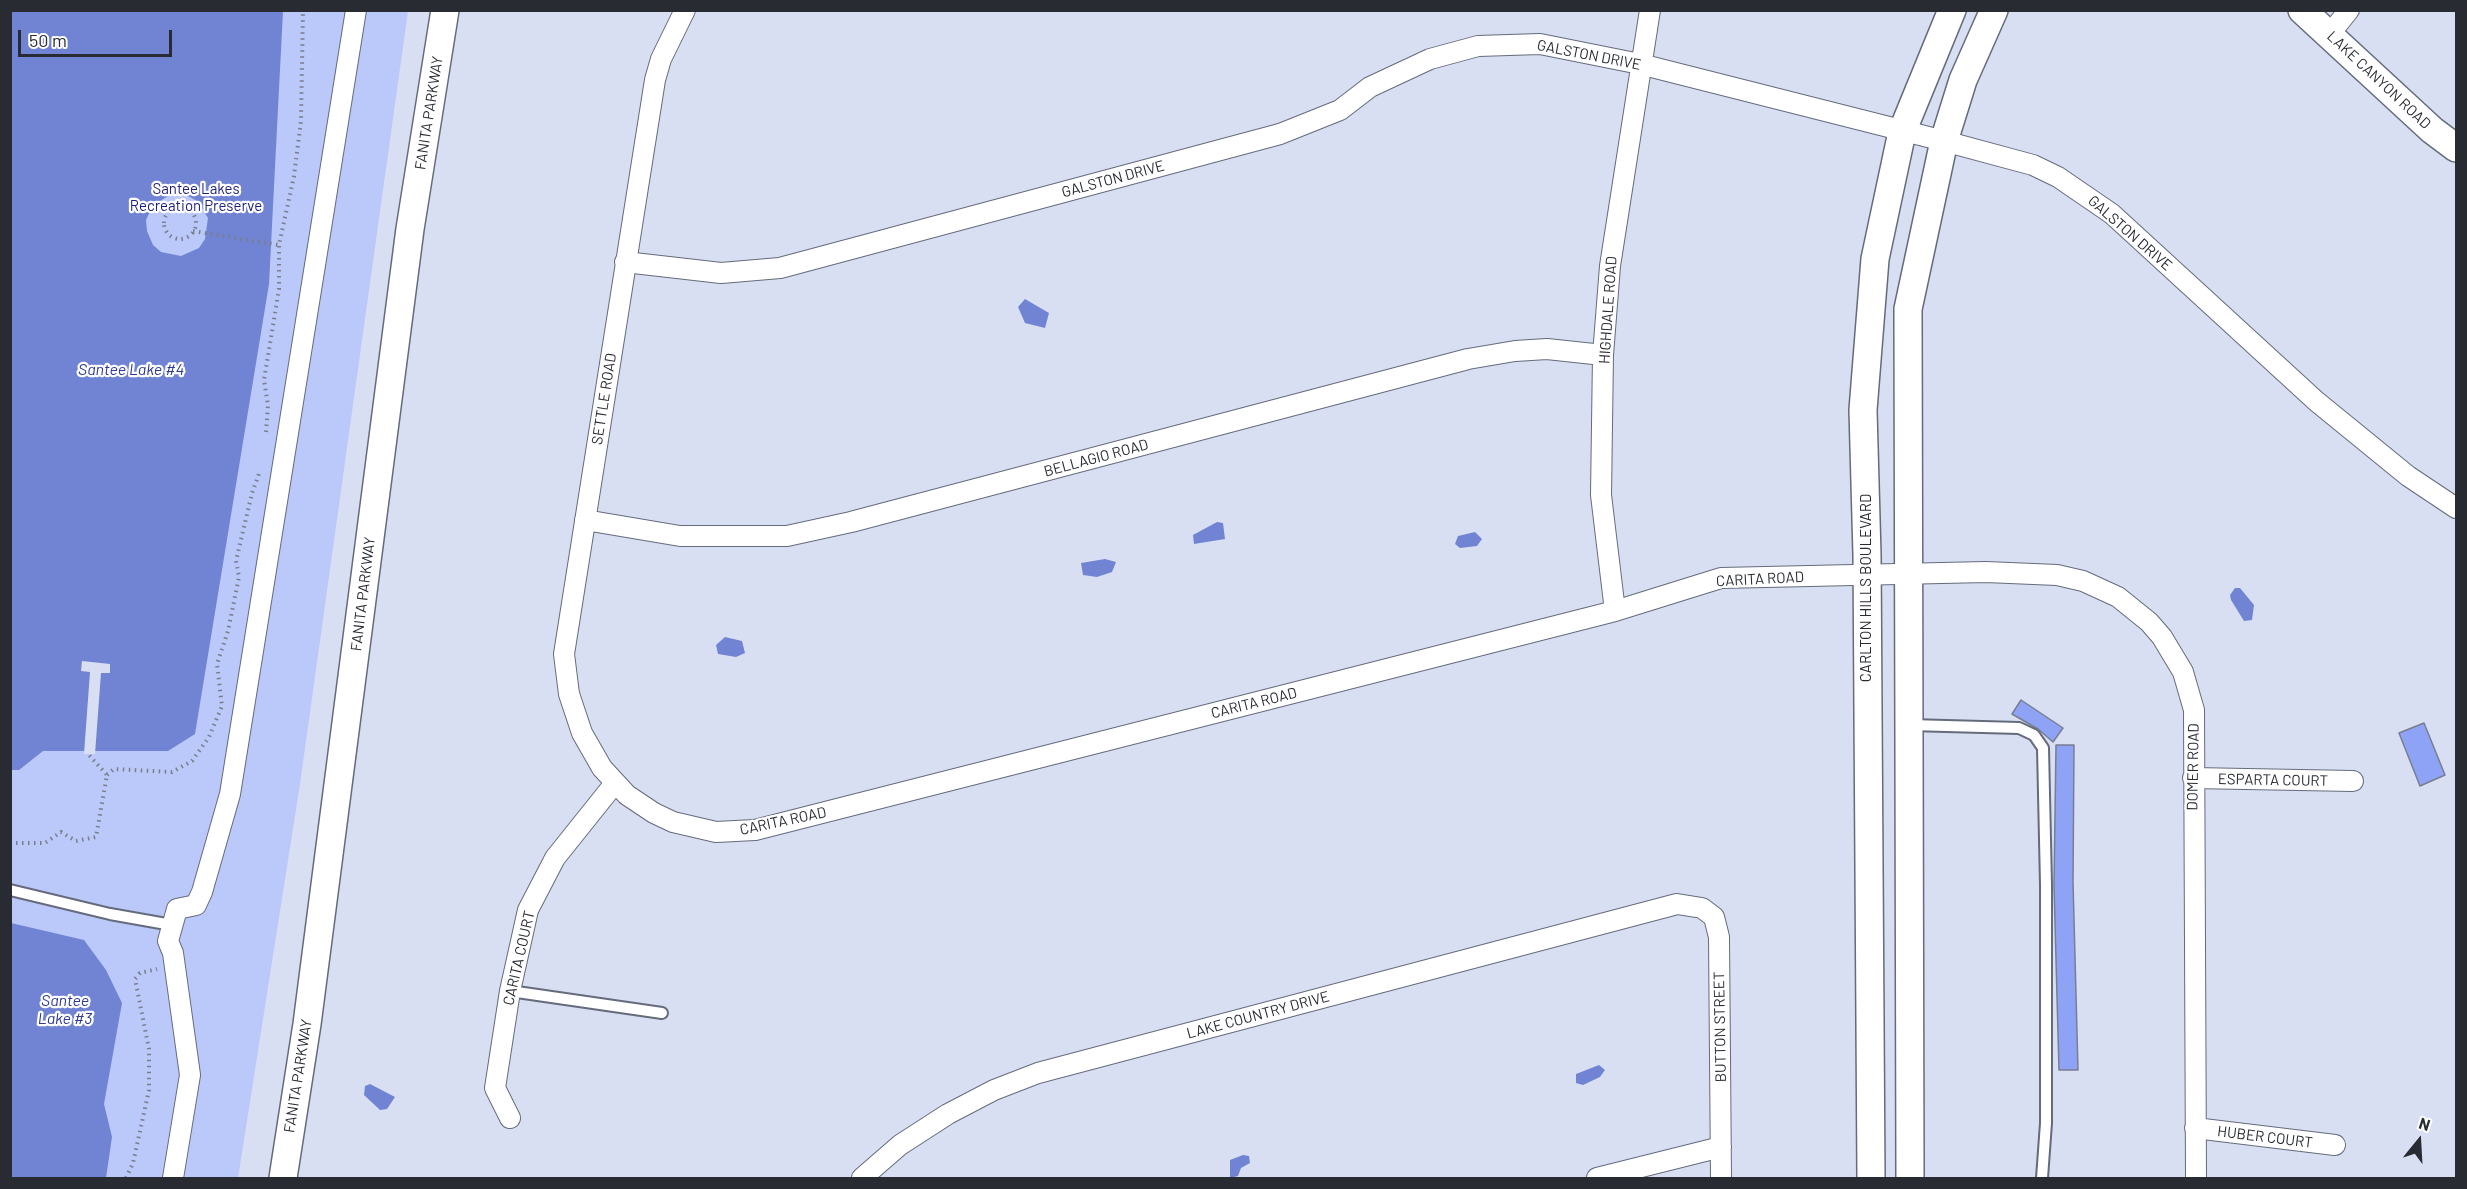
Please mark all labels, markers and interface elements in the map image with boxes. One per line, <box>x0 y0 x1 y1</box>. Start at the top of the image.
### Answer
scale bar <box>21 18 176 56</box>
street label: LAKE CANYON ROAD <box>2323 27 2435 133</box>
text: 50 m <box>29 29 67 51</box>
street label: GALSTON DRIVE <box>1535 36 1643 74</box>
street label: FANITA PARKWAY <box>411 55 447 171</box>
street label: GALSTON DRIVE <box>1060 157 1166 201</box>
park label: Santee Lakes Recreation Preserve <box>130 180 262 215</box>
street label: GALSTON DRIVE <box>2084 192 2176 274</box>
street label: HIGHDALE ROAD <box>1595 255 1621 365</box>
street label: SETTLE ROAD <box>588 352 620 446</box>
water label: Santee Lake #4 <box>78 360 184 380</box>
street label: BELLAGIO ROAD <box>1042 435 1150 481</box>
street label: CARLTON HILLS BOULEVARD <box>1857 494 1875 682</box>
street label: FANITA PARKWAY <box>347 536 379 652</box>
street label: CARITA ROAD <box>1716 568 1804 590</box>
street label: CARITA ROAD <box>1209 684 1299 722</box>
street label: DOMER ROAD <box>2183 723 2203 811</box>
street label: ESPARTA COURT <box>2218 770 2328 790</box>
street label: CARITA ROAD <box>738 803 828 839</box>
street label: CARITA COURT <box>499 909 539 1007</box>
street label: BUTTON STREET <box>1710 971 1730 1083</box>
street label: LAKE COUNTRY DRIVE <box>1185 987 1331 1043</box>
water label: Santee Lake #3 <box>38 991 92 1029</box>
street label: FANITA PARKWAY <box>280 1018 316 1134</box>
north arrow <box>2389 1111 2449 1171</box>
text: N <box>2417 1113 2433 1134</box>
street label: HUBER COURT <box>2216 1122 2314 1152</box>

